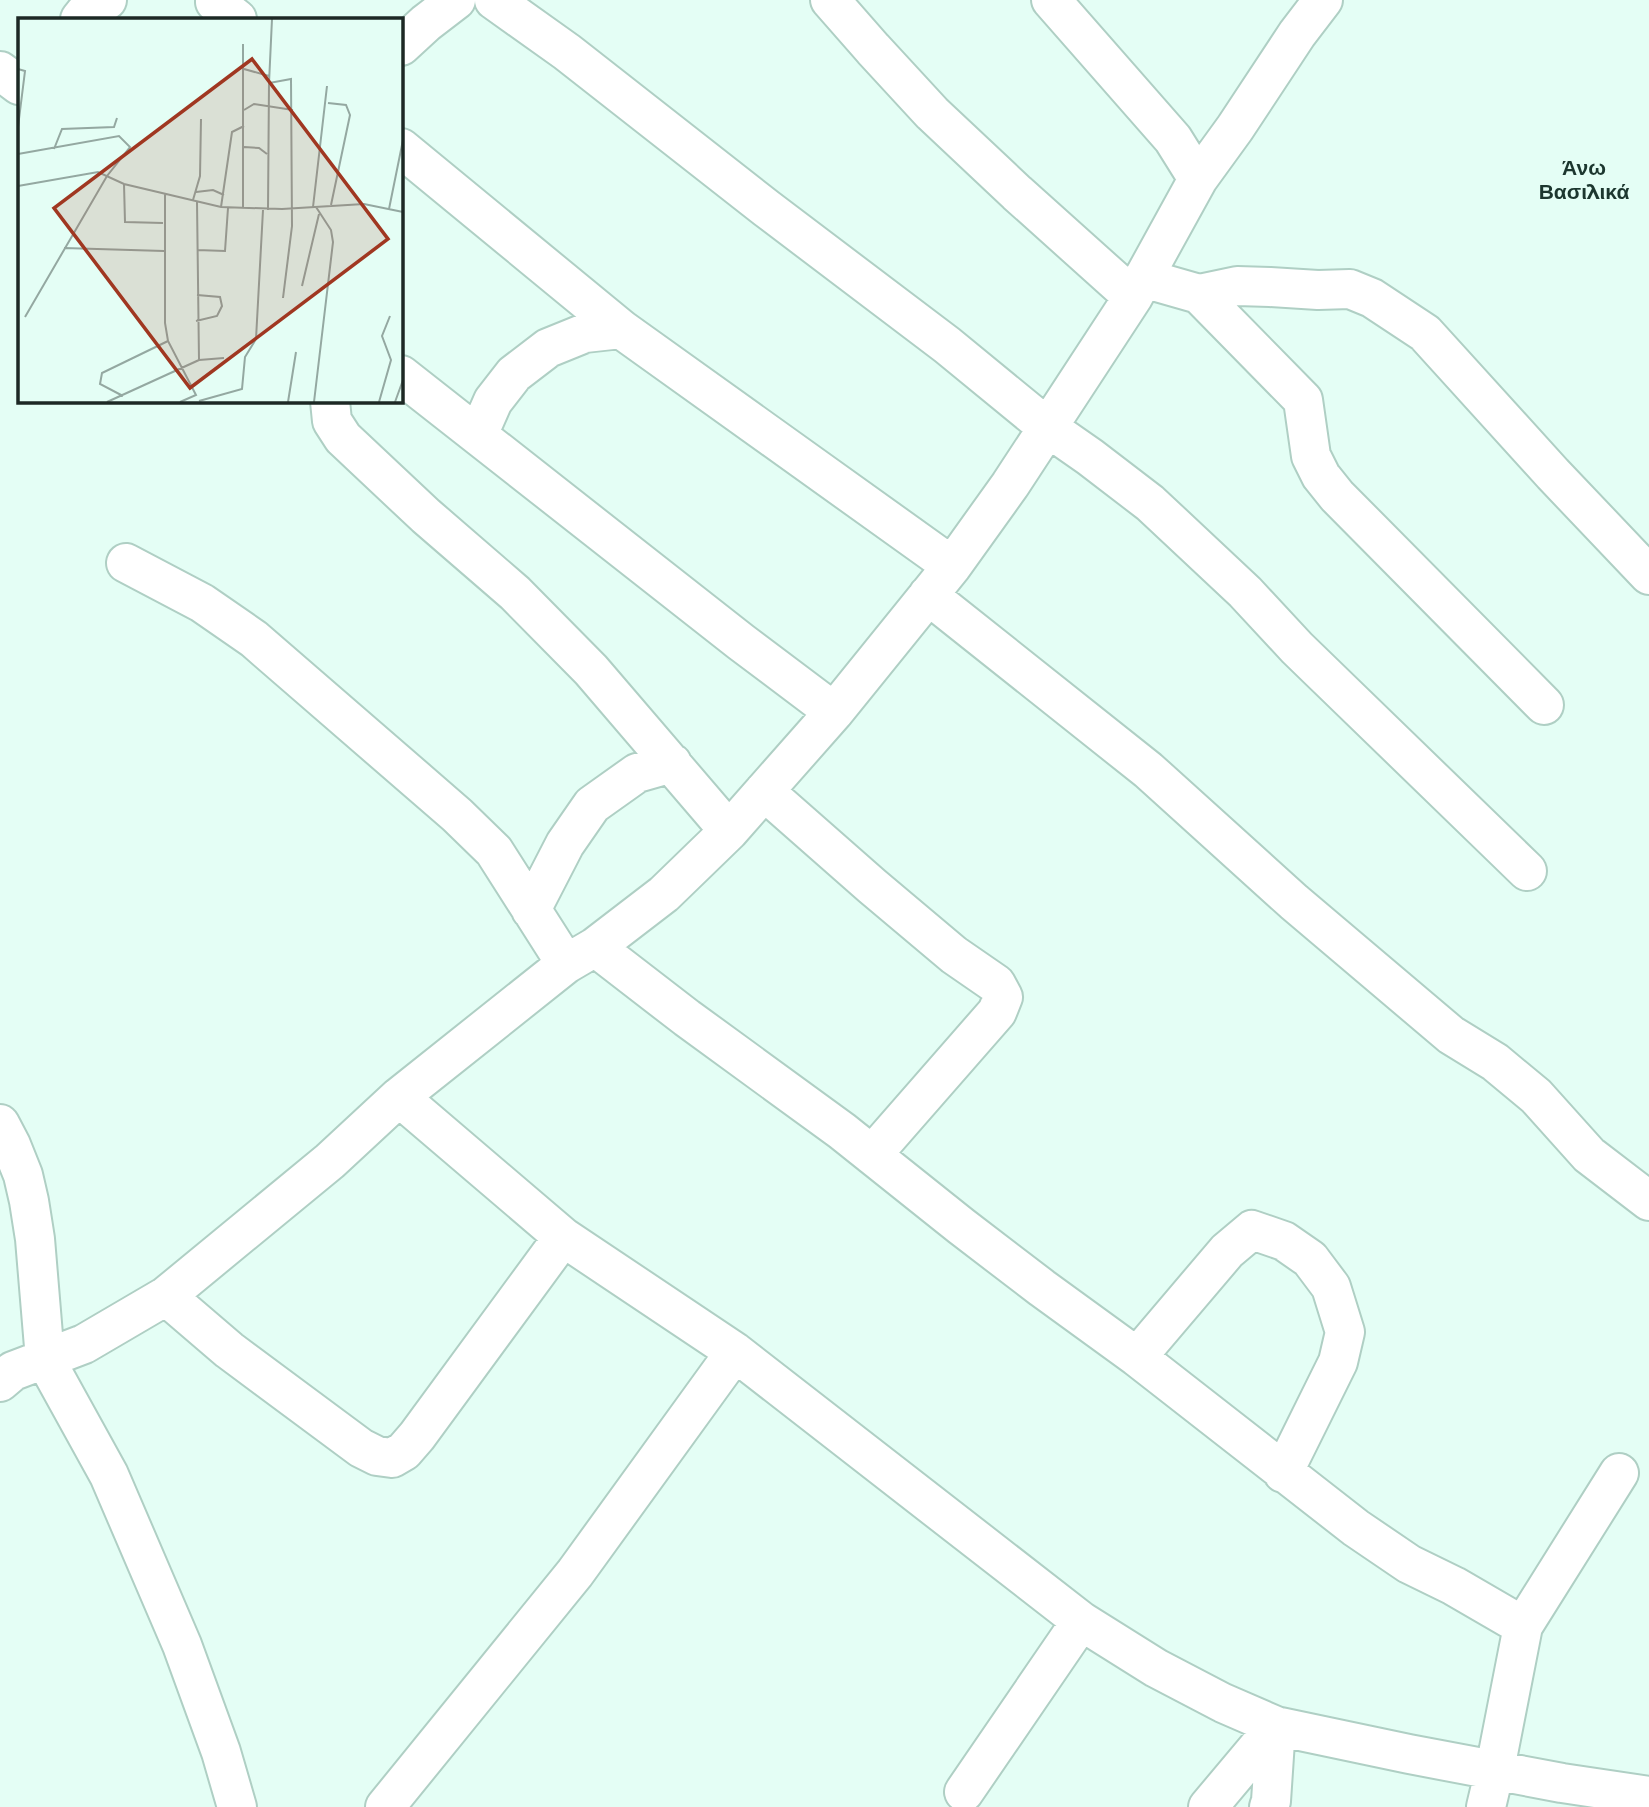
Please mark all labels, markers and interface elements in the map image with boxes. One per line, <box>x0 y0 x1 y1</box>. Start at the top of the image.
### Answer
inset map <box>18 18 402 402</box>
district label: Άνω Βασιλικά <box>1539 155 1629 204</box>

